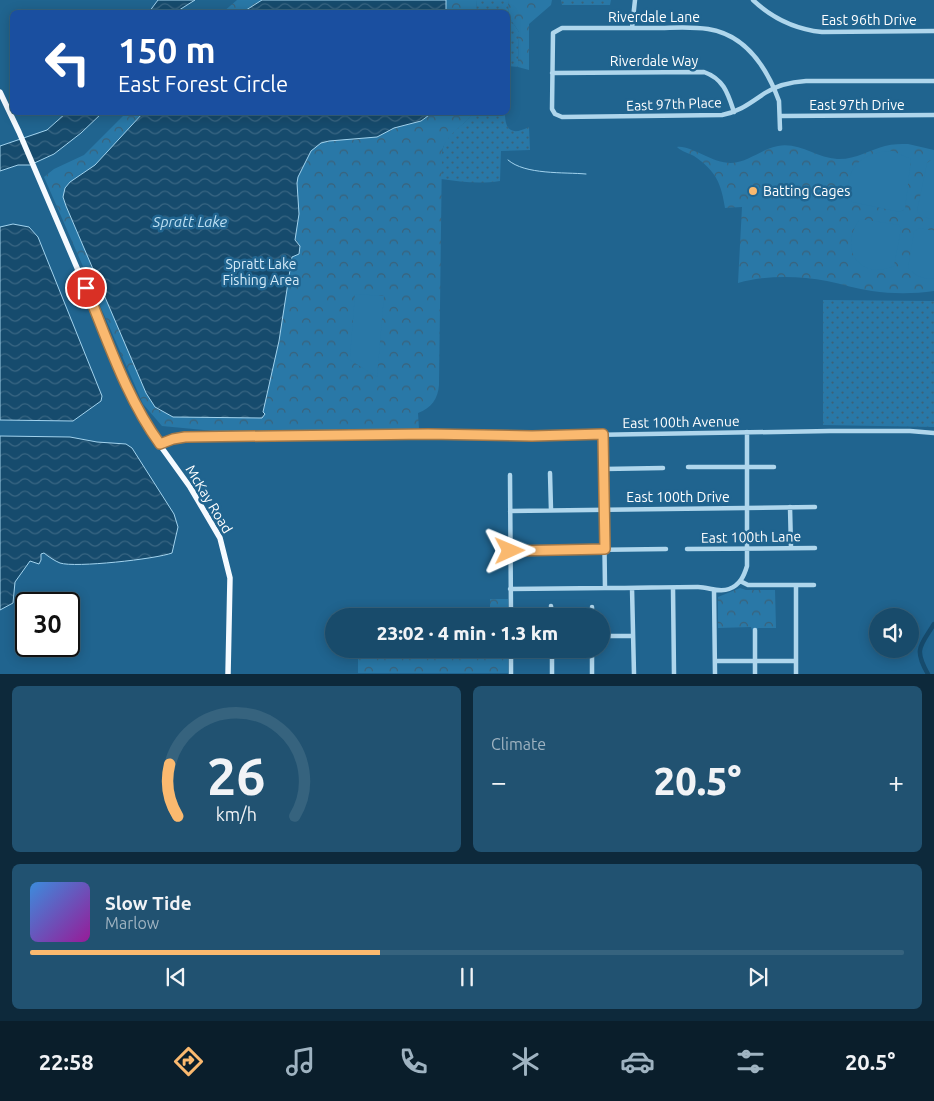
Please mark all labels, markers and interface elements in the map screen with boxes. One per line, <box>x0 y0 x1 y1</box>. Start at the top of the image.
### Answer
street label: Riverdale Lane <box>608 9 700 25</box>
street label: East 96th Drive <box>821 12 917 28</box>
icon: left <box>35 30 100 95</box>
text: 150 m <box>118 30 216 70</box>
street label: Riverdale Way <box>610 53 699 69</box>
text: East Forest Circle <box>118 71 288 96</box>
street label: East 97th Place <box>626 94 722 114</box>
street label: East 97th Drive <box>809 97 905 113</box>
place label: Batting Cages <box>763 183 850 199</box>
marker: Batting Cages <box>747 185 759 197</box>
water label: Spratt Lake <box>152 213 228 230</box>
park label: Spratt Lake Fishing Area <box>223 256 299 288</box>
pin <box>65 267 107 309</box>
icon: arrive <box>72 274 100 302</box>
street label: East 100th Avenue <box>622 413 740 431</box>
street label: McKay Road <box>182 462 236 536</box>
street label: East 100th Drive <box>626 489 730 505</box>
position arrow <box>483 524 535 576</box>
street label: East 100th Lane <box>701 528 801 546</box>
speed limit sign: 30 <box>15 592 80 657</box>
map controls <box>869 608 919 658</box>
button: sound <box>869 608 919 658</box>
text: 23:02 · 4 min · 1.3 km <box>377 622 558 644</box>
text: Climate <box>491 735 546 753</box>
text: 26 <box>207 747 266 805</box>
text: 20.5° <box>654 760 741 802</box>
text: − <box>491 766 507 797</box>
text: + <box>888 766 904 797</box>
text: km/h <box>216 804 257 824</box>
text: Slow Tide <box>105 892 192 914</box>
text: Marlow <box>105 914 159 932</box>
icon: previous <box>162 963 190 991</box>
icon: pause <box>453 963 481 991</box>
icon: next <box>744 963 772 991</box>
icon: directions <box>171 1044 206 1079</box>
icon: music <box>283 1044 318 1079</box>
icon: phone <box>396 1044 431 1079</box>
icon: climate <box>508 1044 543 1079</box>
icon: car <box>620 1044 655 1079</box>
icon: filters <box>733 1044 768 1079</box>
text: 22:58 <box>39 1049 94 1074</box>
text: 20.5° <box>845 1049 895 1074</box>

